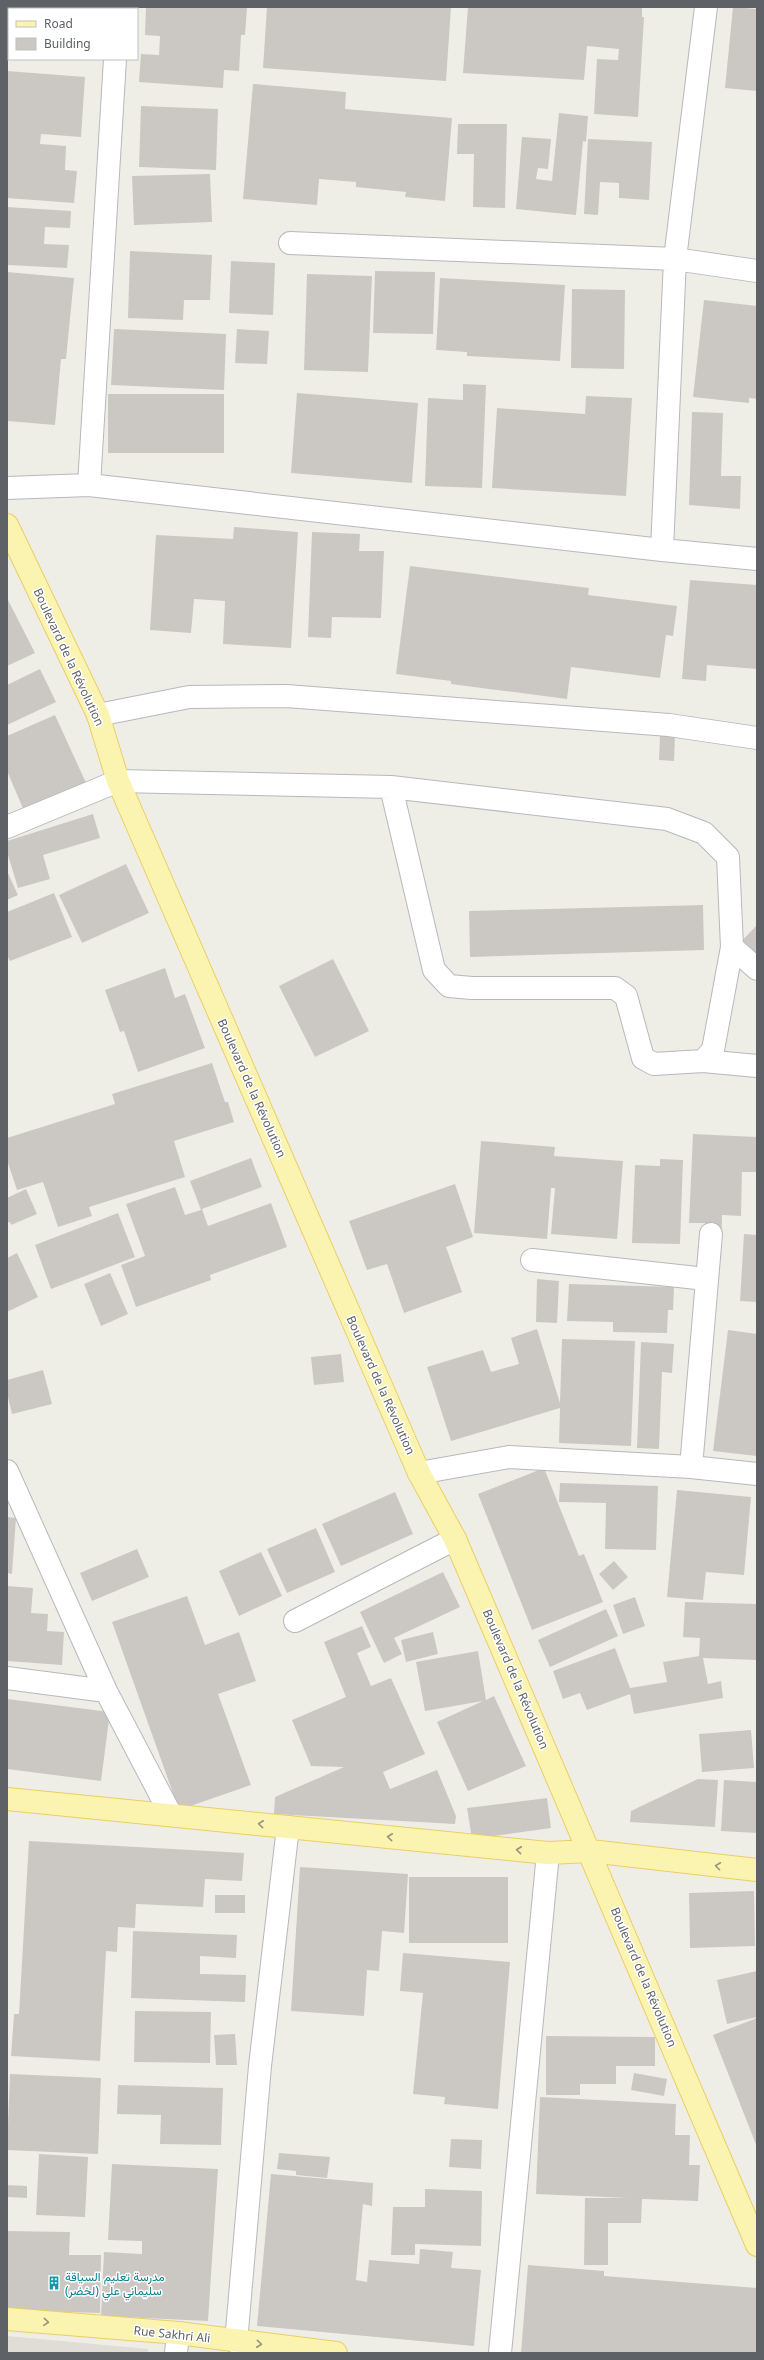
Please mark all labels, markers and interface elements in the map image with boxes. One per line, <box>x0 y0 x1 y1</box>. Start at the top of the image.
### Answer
legend <box>8 8 138 60</box>
text: Road <box>44 15 73 32</box>
text: Building <box>44 35 91 52</box>
street label: Boulevard de la Révolution <box>30 585 108 729</box>
street label: Boulevard de la Révolution <box>214 1016 290 1160</box>
street label: Boulevard de la Révolution <box>343 1313 419 1457</box>
street label: Boulevard de la Révolution <box>479 1606 553 1752</box>
one-way arrow <box>258 1820 264 1829</box>
one-way arrow <box>387 1833 393 1842</box>
one-way arrow <box>516 1846 522 1855</box>
one-way arrow <box>715 1861 721 1870</box>
street label: Boulevard de la Révolution <box>607 1904 681 2050</box>
place label: مدرسة تعليم السياقة سليماني علي (لخضر) <box>65 2268 165 2301</box>
building icon: مدرسة تعليم السياقة سليماني علي (لخضر) <box>46 2275 62 2291</box>
one-way arrow <box>43 2318 49 2327</box>
street label: Rue Sakhri Ali <box>133 2322 211 2346</box>
one-way arrow <box>256 2339 262 2348</box>

